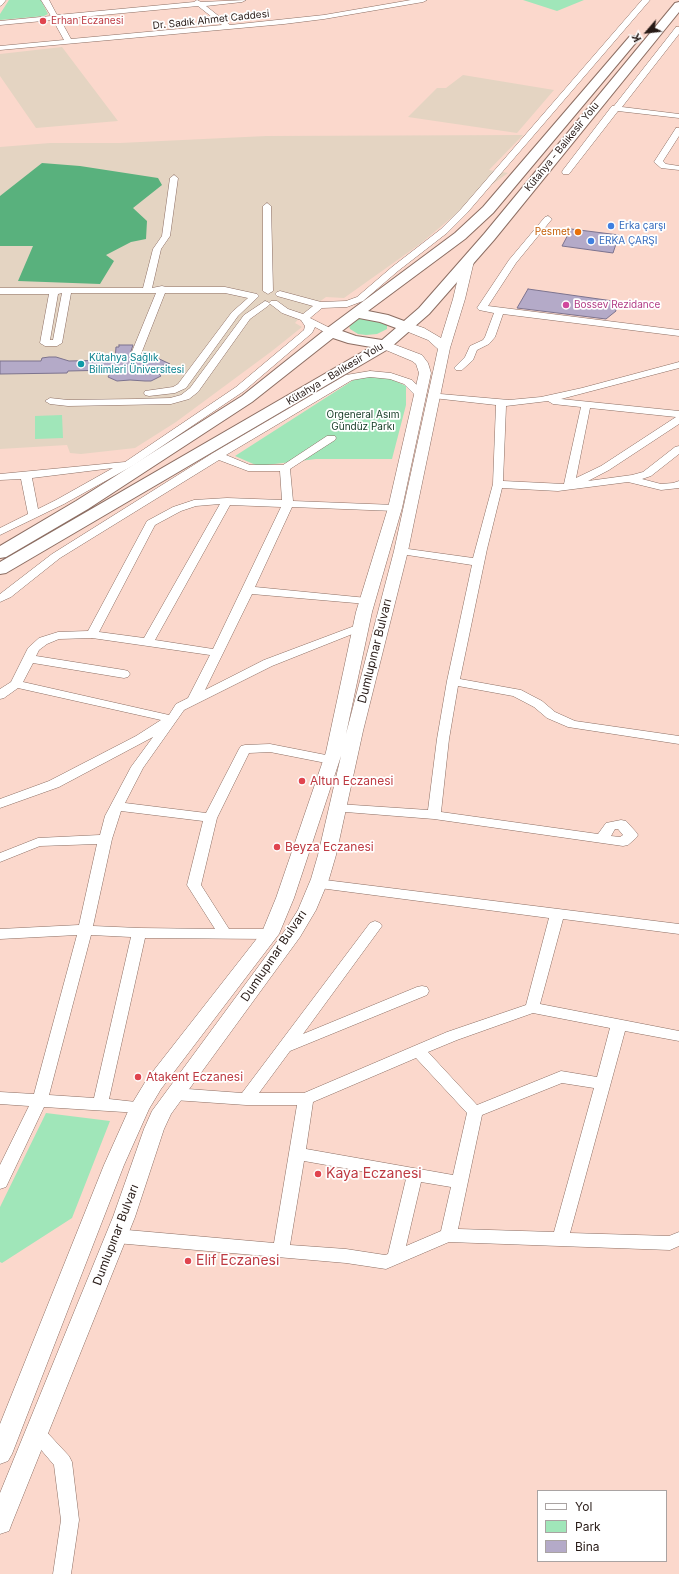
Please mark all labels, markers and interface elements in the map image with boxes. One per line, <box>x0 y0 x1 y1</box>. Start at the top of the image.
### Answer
street label: Dr. Sadık Ahmet Caddesi <box>152 8 270 32</box>
north arrow <box>627 12 667 52</box>
place label: Erhan Eczanesi <box>51 15 123 27</box>
marker: Erhan Eczanesi <box>38 16 48 26</box>
text: K <box>628 31 644 44</box>
street label: Kütahya - Balıkesir Yolu <box>522 100 602 194</box>
place label: Erka çarşı <box>619 220 666 232</box>
marker: Erka çarşı <box>606 221 616 231</box>
place label: Pesmet <box>535 226 570 238</box>
marker: Pesmet <box>573 227 583 237</box>
place label: ERKA ÇARŞI <box>599 235 657 247</box>
marker: ERKA ÇARŞI <box>586 236 596 246</box>
place label: Bossev Rezidance <box>574 299 660 311</box>
marker: Bossev Rezidance <box>561 300 571 310</box>
street label: Kütahya - Balıkesir Yolu <box>284 340 386 408</box>
place label: Kütahya Sağlık Bilimleri Üniversitesi <box>89 352 184 376</box>
marker: Kütahya Sağlık Bilimleri Üniversitesi <box>76 359 86 369</box>
park label: Orgeneral Asım Gündüz Parkı <box>327 409 399 432</box>
street label: Dumlupınar Bulvarı <box>355 597 395 705</box>
place label: Altun Eczanesi <box>310 774 393 788</box>
marker: Altun Eczanesi <box>297 776 307 786</box>
place label: Beyza Eczanesi <box>285 840 374 854</box>
marker: Beyza Eczanesi <box>272 842 282 852</box>
street label: Dumlupınar Bulvarı <box>238 908 310 1004</box>
place label: Atakent Eczanesi <box>146 1070 243 1084</box>
marker: Atakent Eczanesi <box>133 1072 143 1082</box>
place label: Kaya Eczanesi <box>326 1166 422 1182</box>
marker: Kaya Eczanesi <box>313 1169 323 1179</box>
street label: Dumlupınar Bulvarı <box>90 1182 142 1288</box>
place label: Elif Eczanesi <box>196 1253 279 1269</box>
marker: Elif Eczanesi <box>183 1256 193 1266</box>
legend <box>537 1490 667 1562</box>
text: Yol <box>575 1499 592 1514</box>
text: Park <box>575 1519 601 1534</box>
text: Bina <box>575 1539 600 1554</box>

